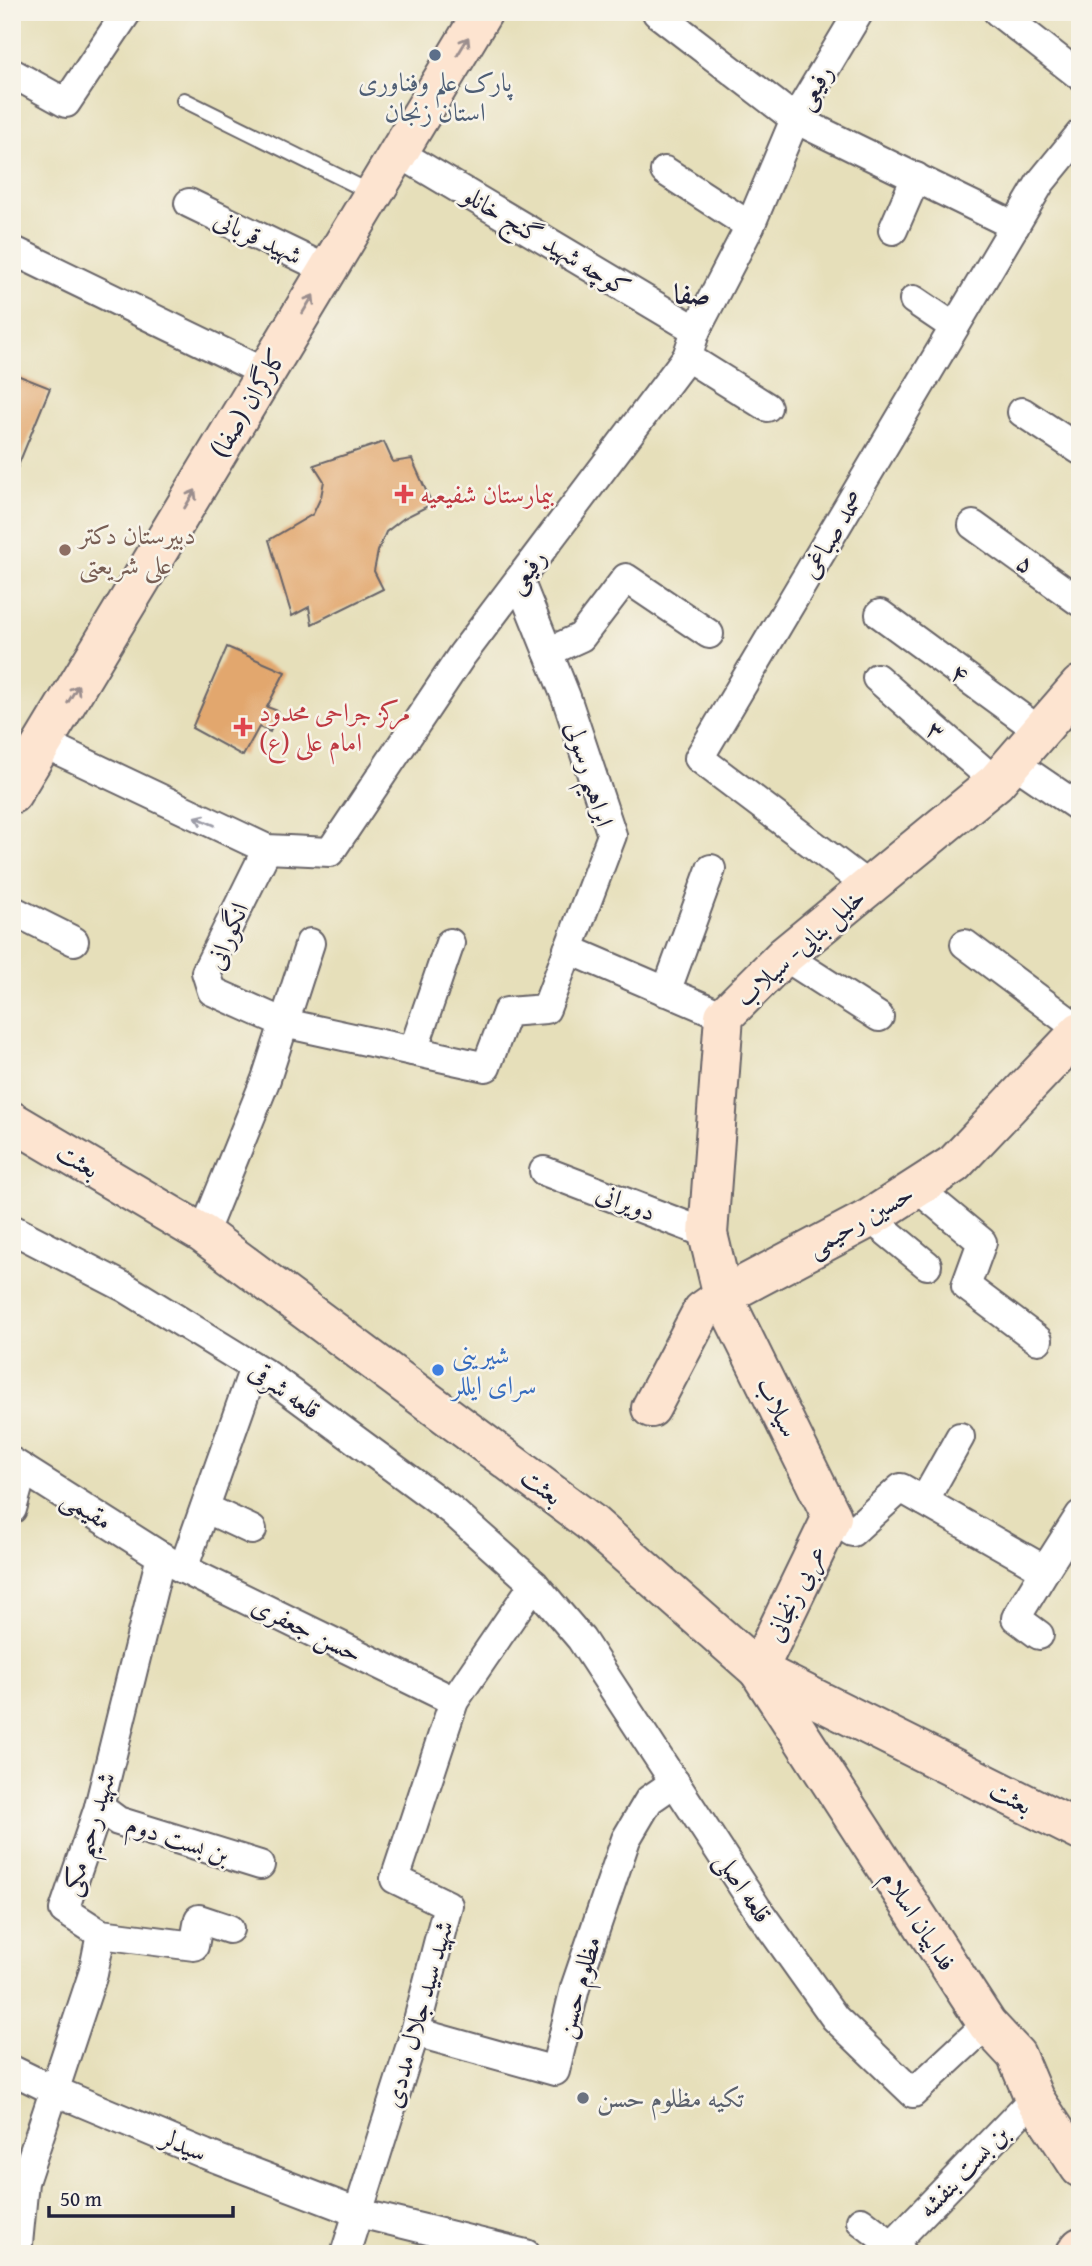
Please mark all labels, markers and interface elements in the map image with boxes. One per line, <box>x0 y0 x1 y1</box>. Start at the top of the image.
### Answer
one-way arrow <box>456 37 470 57</box>
marker: پارک علم وفناوری استان زنجان <box>427 47 443 63</box>
street label: رفیعی <box>785 56 842 117</box>
place label: پارک علم وفناوری استان زنجان <box>358 62 513 131</box>
street label: کوچه شهید گنج خانلو <box>451 173 639 311</box>
street label: شهید قربانی <box>207 199 309 274</box>
district label: صفا <box>674 273 710 314</box>
one-way arrow <box>301 294 315 314</box>
street label: کارگران (صفا) <box>200 341 296 465</box>
place label: بیمارستان شفیعیه <box>420 474 554 513</box>
street label: صمد صباغی <box>790 482 873 586</box>
marker: بیمارستان شفیعیه <box>394 484 414 504</box>
one-way arrow <box>184 489 198 509</box>
place label: دبیرستان دکتر علی شریعتی <box>76 515 196 584</box>
street label: رفیعی <box>496 540 555 601</box>
marker: دبیرستان دکتر علی شریعتی <box>57 542 73 558</box>
street label: ۵ <box>1009 542 1044 583</box>
street label: ۴ <box>943 652 978 693</box>
one-way arrow <box>66 684 80 704</box>
place label: مرکز جراحی محدود امام علی (ع) <box>259 692 410 765</box>
street label: ۳ <box>918 710 955 749</box>
street label: ابراهیم رسولی <box>549 716 625 833</box>
marker: مرکز جراحی محدود امام علی (ع) <box>233 717 253 737</box>
one-way arrow <box>195 813 216 827</box>
street label: خلیل بنایی- سیلاب <box>726 877 873 1016</box>
street label: انگورانی <box>195 896 258 976</box>
street label: بعثت <box>49 1132 107 1188</box>
street label: دویرانی <box>591 1172 662 1231</box>
street label: حسین رحیمی <box>799 1173 921 1266</box>
place label: شیرینی سرای ایللر <box>449 1335 536 1404</box>
street label: قلعه شرقی <box>241 1351 329 1428</box>
marker: شیرینی سرای ایللر <box>430 1362 446 1378</box>
street label: سیلاب <box>747 1370 810 1444</box>
street label: بعثت <box>513 1457 572 1514</box>
street label: مقیمی <box>54 1478 120 1539</box>
street label: عربی زنجانی <box>754 1538 835 1648</box>
street label: حسن جعفری <box>245 1585 369 1672</box>
street label: شهید رحیم مکی <box>50 1767 132 1903</box>
street label: بعثت <box>983 1769 1040 1824</box>
street label: بن بست دوم <box>120 1804 235 1877</box>
street label: قلعه اصلی <box>706 1843 783 1930</box>
street label: فداییان اسلام <box>869 1861 967 1980</box>
street label: شهید سید جلال مددی <box>372 1916 463 2112</box>
street label: مظلوم حسن <box>544 1931 615 2044</box>
place label: تکیه مظلوم حسن <box>597 2078 745 2121</box>
marker: تکیه مظلوم حسن <box>575 2090 591 2106</box>
street label: بن بست بنفشه <box>908 2115 1018 2226</box>
street label: سیدلر <box>153 2117 213 2171</box>
scale bar <box>49 2175 233 2219</box>
text: 50 m <box>60 2183 102 2214</box>

